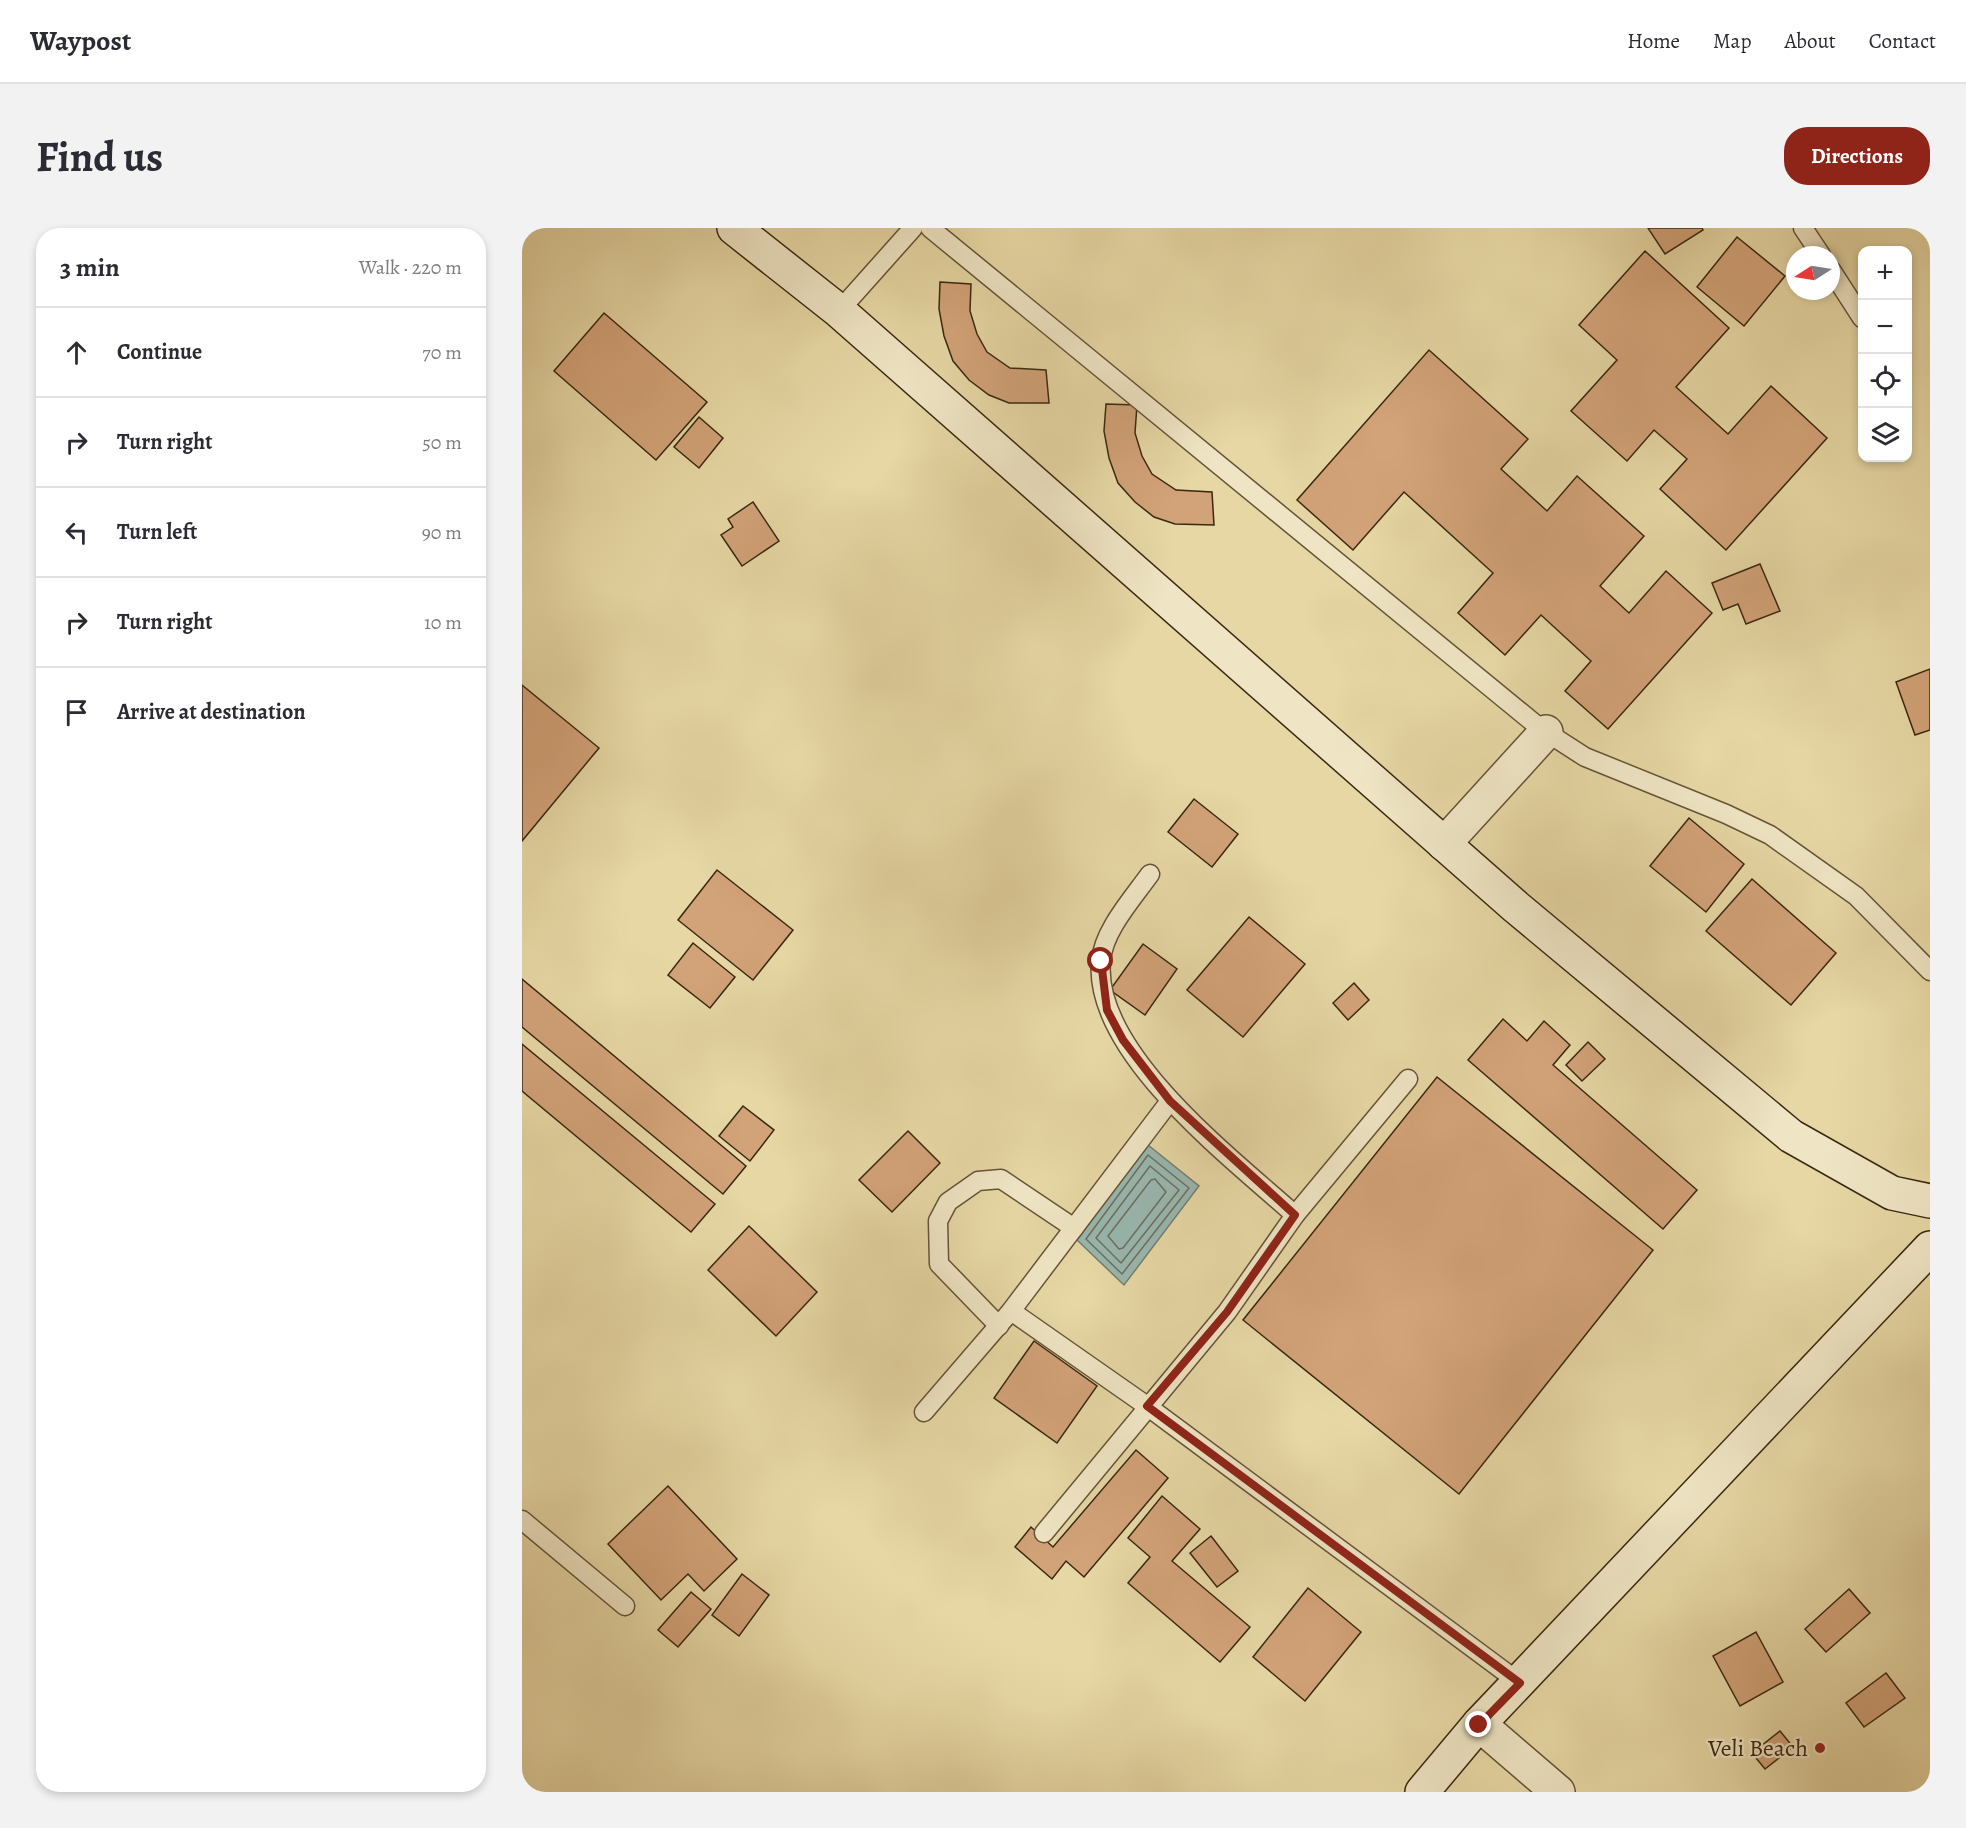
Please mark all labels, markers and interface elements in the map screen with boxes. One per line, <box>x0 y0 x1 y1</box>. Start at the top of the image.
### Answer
text: Waypost <box>30 22 131 60</box>
text: Home <box>1627 27 1680 55</box>
text: Map <box>1713 27 1751 55</box>
text: About <box>1784 27 1836 55</box>
text: Contact <box>1869 27 1936 55</box>
button: Directions <box>1784 127 1930 185</box>
text: Find us <box>36 128 163 185</box>
north arrow <box>1786 246 1840 300</box>
map controls <box>1858 246 1912 462</box>
button: + <box>1858 246 1912 300</box>
text: 3 min <box>60 250 120 285</box>
text: Walk · 220 m <box>359 254 462 281</box>
button: − <box>1858 300 1912 354</box>
icon: ahead <box>60 336 93 369</box>
text: Continue <box>117 337 202 367</box>
text: 70 m <box>422 339 462 366</box>
button: locate <box>1858 354 1912 408</box>
button: layers <box>1858 408 1912 462</box>
icon: right <box>60 426 93 459</box>
text: Turn right <box>117 427 213 457</box>
text: 50 m <box>422 429 462 456</box>
icon: left <box>60 516 93 549</box>
text: Turn left <box>117 517 197 547</box>
text: 90 m <box>422 519 462 546</box>
icon: right <box>60 606 93 639</box>
text: Turn right <box>117 607 213 637</box>
text: 10 m <box>424 609 462 636</box>
icon: arrive <box>60 696 93 729</box>
text: Arrive at destination <box>117 697 306 727</box>
route start <box>1087 947 1113 973</box>
route end <box>1465 1711 1491 1737</box>
place label: Veli Beach <box>1707 1732 1808 1764</box>
marker: Veli Beach <box>1813 1741 1827 1755</box>

